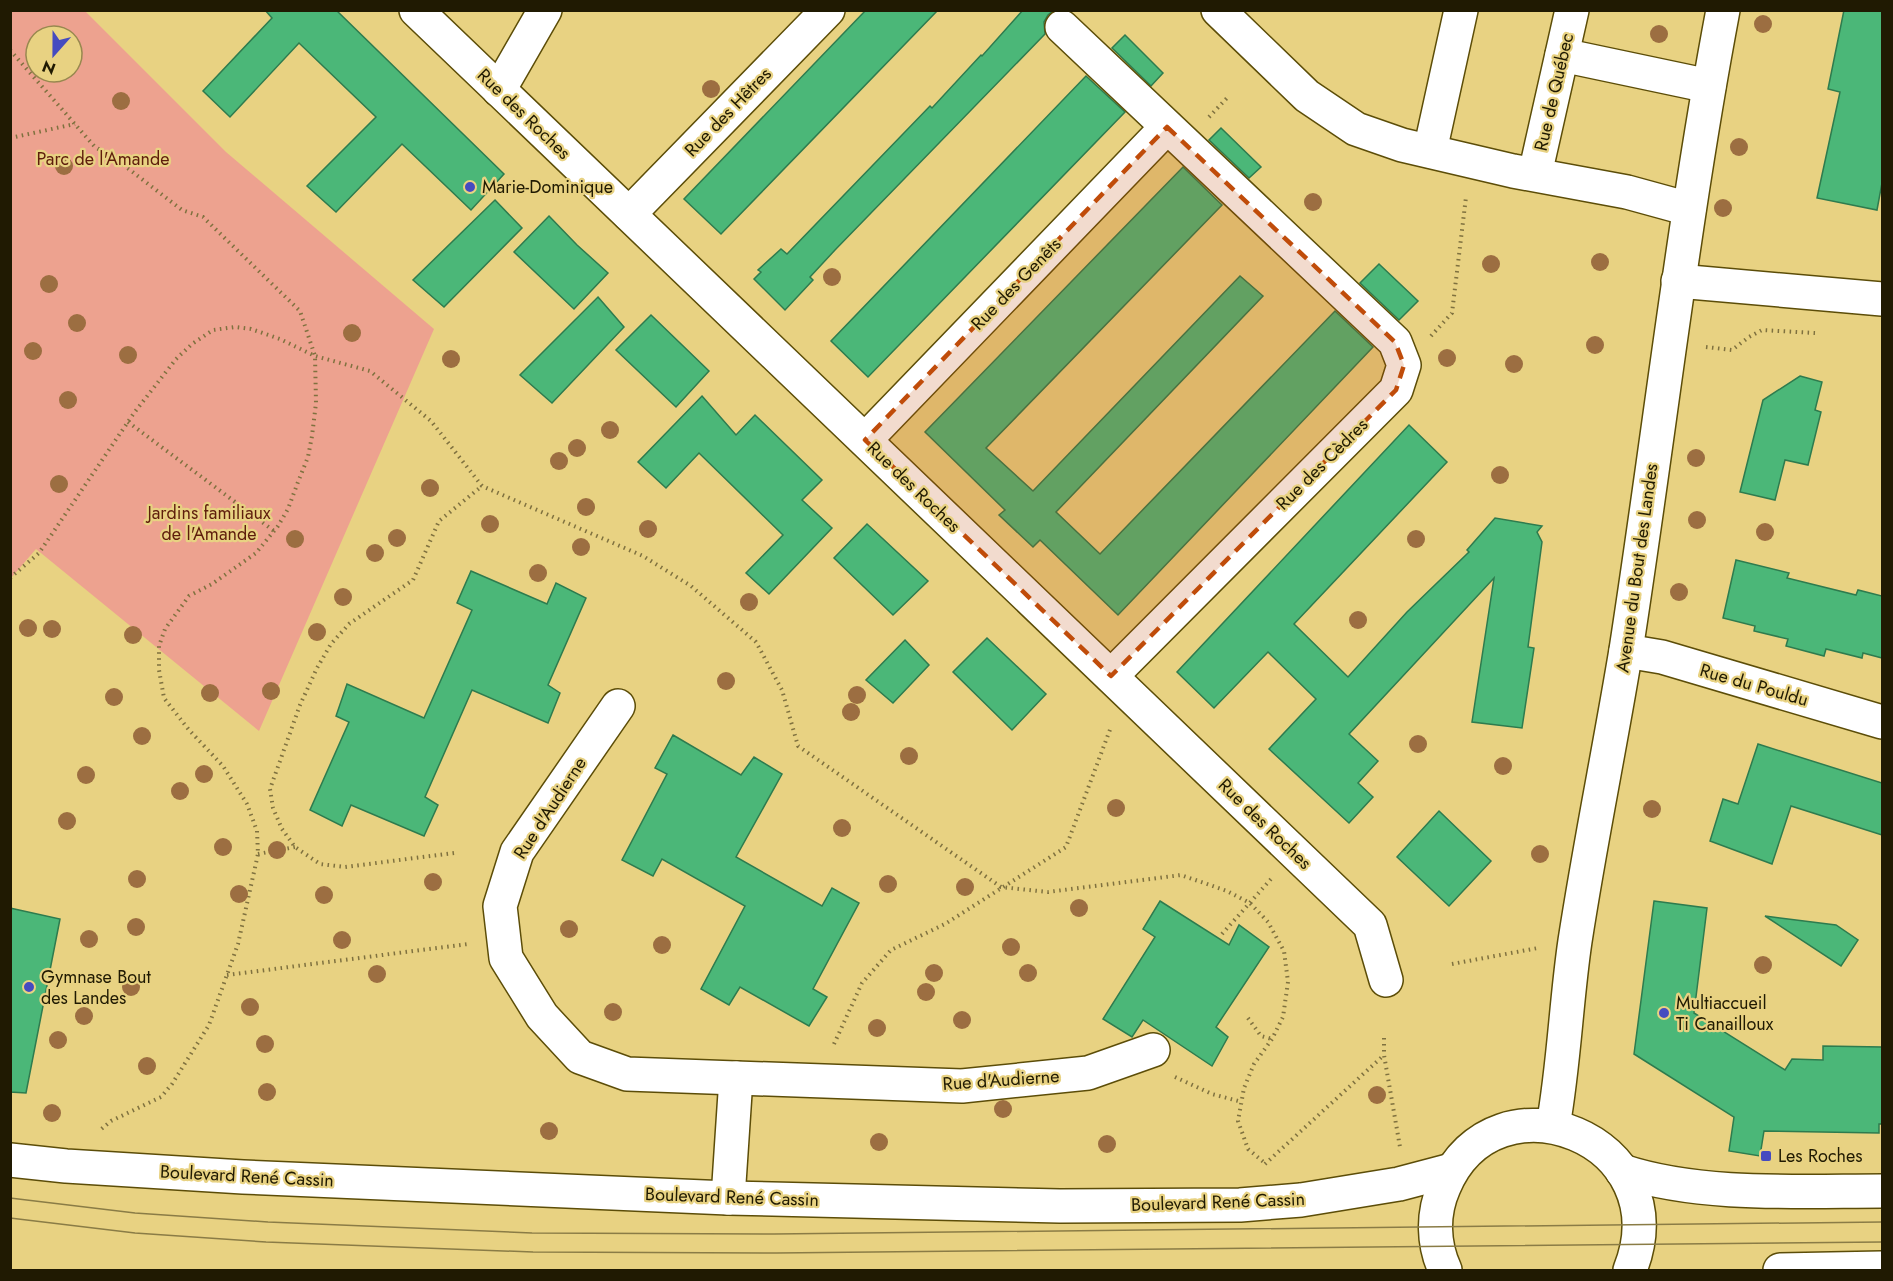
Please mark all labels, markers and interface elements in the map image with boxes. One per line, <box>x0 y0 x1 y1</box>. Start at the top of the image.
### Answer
north arrow <box>24 24 84 84</box>
street label: Rue de Québec <box>1528 31 1580 153</box>
text: N <box>39 55 59 81</box>
street label: Rue des Hêtres <box>679 62 777 162</box>
street label: Rue des Roches <box>471 63 577 165</box>
park label: Parc de l'Amande <box>37 146 169 172</box>
place label: Marie-Dominique <box>482 174 613 200</box>
marker: Marie-Dominique <box>463 180 477 194</box>
street label: Rue des Genêts <box>965 232 1067 336</box>
street label: Rue des Cèdres <box>1270 412 1374 516</box>
street label: Rue des Roches <box>861 436 967 538</box>
street label: Avenue du Bout des Landes <box>1609 462 1665 674</box>
park label: Jardins familiaux de l'Amande <box>145 500 271 547</box>
street label: Rue du Pouldu <box>1697 657 1811 713</box>
street label: Rue d'Audierne <box>507 752 593 864</box>
street label: Rue des Roches <box>1212 773 1318 875</box>
place label: Gymnase Bout des Landes <box>41 964 152 1011</box>
marker: Gymnase Bout des Landes <box>22 980 36 994</box>
place label: Multiaccueil Ti Canailloux <box>1676 990 1774 1037</box>
marker: Multiaccueil Ti Canailloux <box>1657 1006 1671 1020</box>
street label: Rue d'Audierne <box>942 1063 1060 1097</box>
place label: Les Roches <box>1778 1143 1863 1169</box>
marker: Les Roches <box>1759 1149 1773 1163</box>
street label: Boulevard René Cassin <box>159 1158 335 1194</box>
street label: Boulevard René Cassin <box>645 1181 819 1213</box>
street label: Boulevard René Cassin <box>1131 1186 1305 1218</box>

